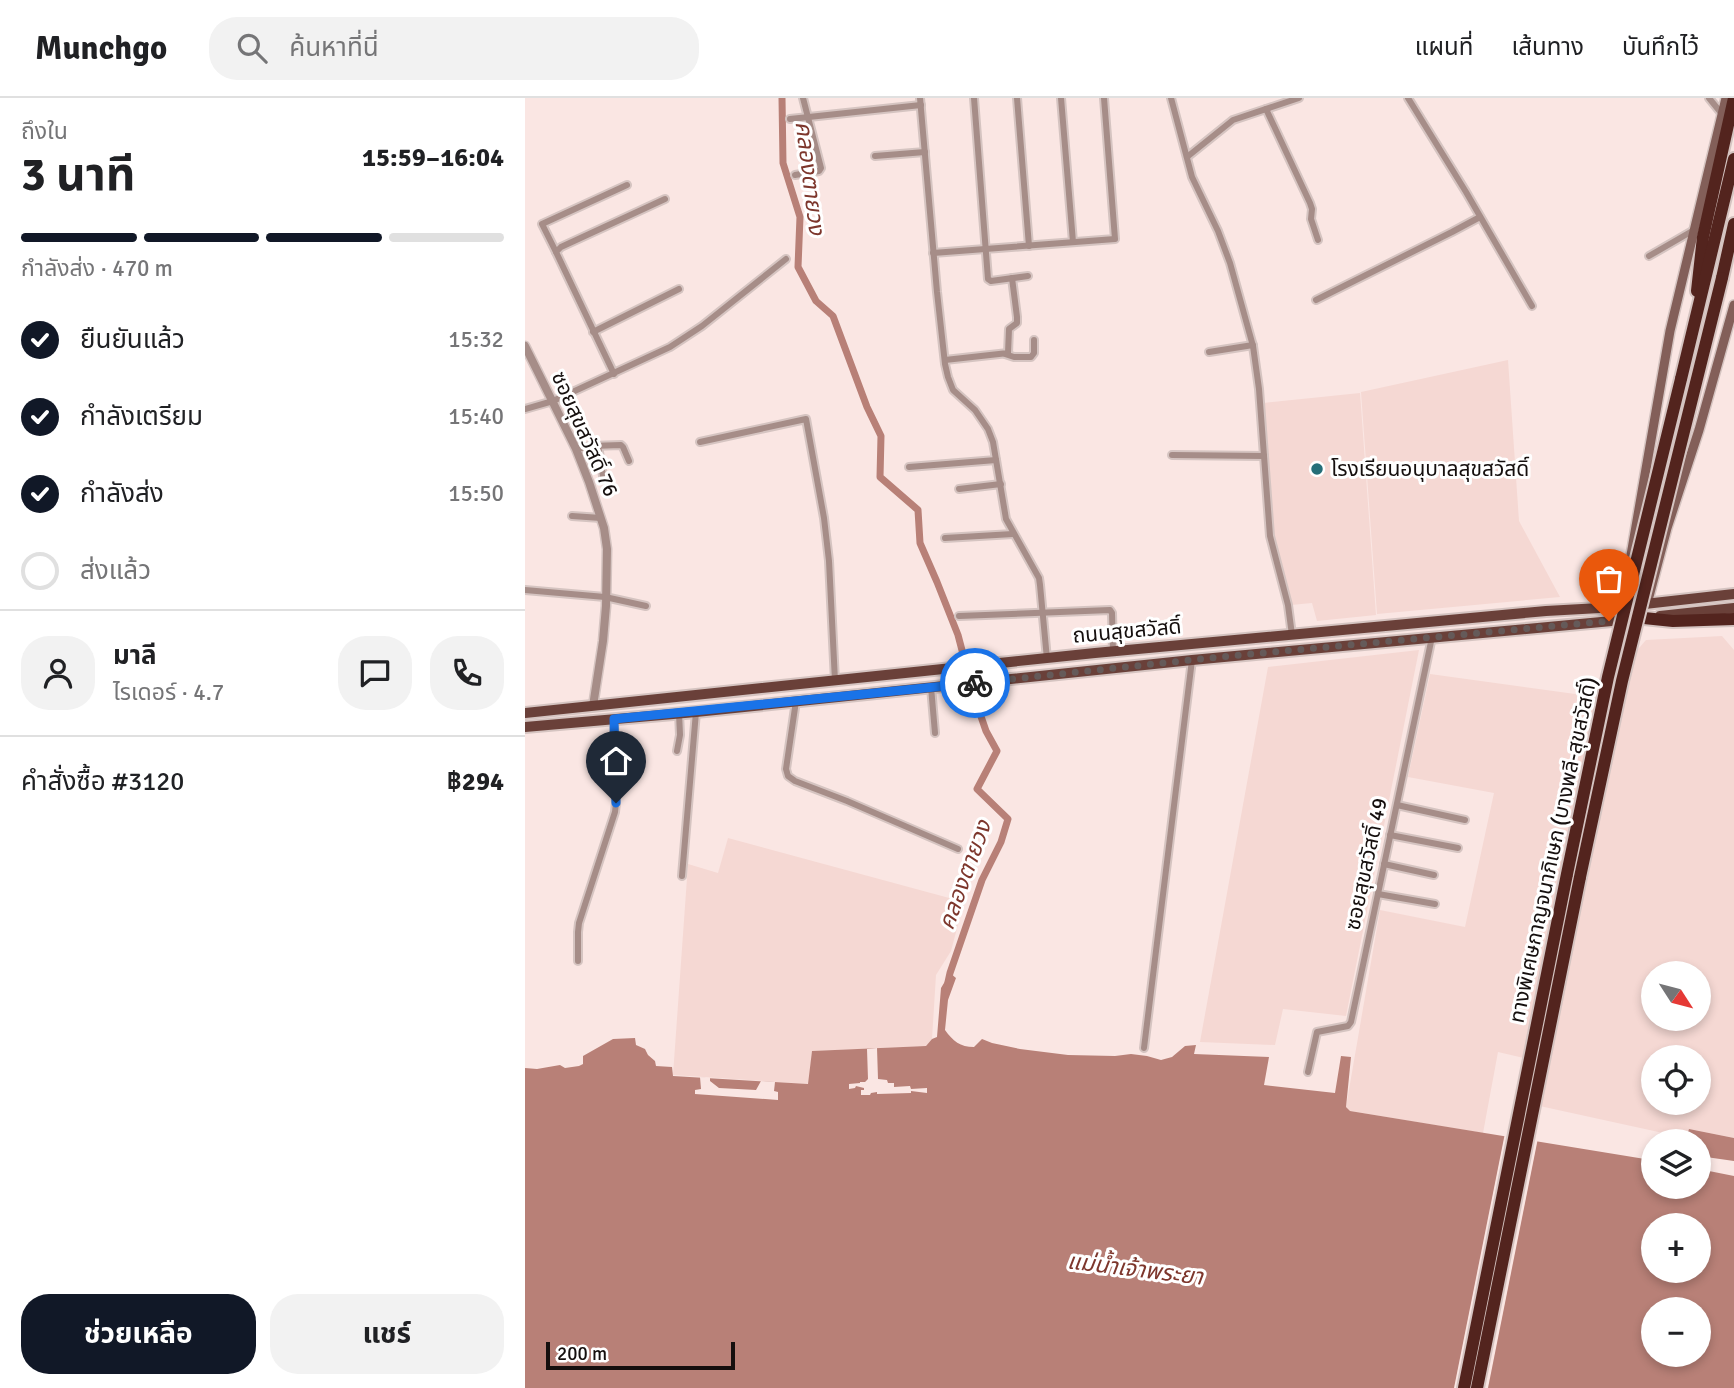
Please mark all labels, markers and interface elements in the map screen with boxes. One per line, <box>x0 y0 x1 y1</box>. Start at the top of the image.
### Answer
search box <box>209 17 699 80</box>
text: Munchgo <box>35 28 167 69</box>
icon: search <box>233 29 271 67</box>
text: ค้นหาที่นี่ <box>289 32 379 64</box>
text: แผนที่ <box>1415 32 1473 62</box>
text: เส้นทาง <box>1511 32 1584 62</box>
text: บันทึกไว้ <box>1622 32 1699 62</box>
text: ถึงใน <box>21 117 68 146</box>
water label: คลองตายวง <box>789 120 832 238</box>
text: 15:59–16:04 <box>362 142 504 174</box>
text: 3 นาที <box>21 147 135 203</box>
text: กำลังส่ง · 470 m <box>21 254 173 283</box>
icon: check <box>21 321 59 359</box>
text: ยืนยันแล้ว <box>80 324 185 356</box>
text: 15:32 <box>448 325 504 354</box>
street label: ซอยสุขสวัสดิ์ 76 <box>546 367 624 501</box>
icon: check <box>21 398 59 436</box>
text: กำลังเตรียม <box>80 401 203 433</box>
text: 15:40 <box>448 402 504 431</box>
place label: โรงเรียนอนุบาลสุขสวัสดิ์ <box>1331 456 1529 482</box>
marker: โรงเรียนอนุบาลสุขสวัสดิ์ <box>1309 461 1325 477</box>
icon: check <box>21 475 59 513</box>
text: กำลังส่ง <box>80 478 164 510</box>
text: 15:50 <box>448 479 504 508</box>
pin <box>1579 549 1639 621</box>
text: ส่งแล้ว <box>80 555 151 587</box>
icon: bag <box>1590 560 1628 598</box>
street label: ถนนสุขสวัสดิ์ <box>1071 613 1183 649</box>
button: person <box>21 636 95 710</box>
button: chat <box>338 636 412 710</box>
button: phone <box>430 636 504 710</box>
text: มาลี <box>113 640 157 672</box>
courier <box>940 648 1010 718</box>
icon: bike <box>956 664 994 702</box>
street label: ทางพิเศษกาญจนาภิเษก (บางพลี-สุขสวัสดิ์) <box>1504 675 1602 1025</box>
text: ไรเดอร์ · 4.7 <box>113 678 224 707</box>
pin <box>586 731 646 803</box>
icon: home <box>597 742 635 780</box>
text: คำสั่งซื้อ #3120 <box>21 766 184 798</box>
text: ฿294 <box>447 766 504 798</box>
street label: ซอยสุขสวัสดิ์ 49 <box>1339 796 1393 932</box>
water label: คลองตายวง <box>932 815 999 934</box>
north arrow <box>1641 961 1711 1031</box>
map controls <box>1641 961 1711 1367</box>
button: locate <box>1641 1045 1711 1115</box>
button: layers <box>1641 1129 1711 1199</box>
button: + <box>1641 1213 1711 1283</box>
water label: แม่น้ำเจ้าพระยา <box>1066 1244 1206 1292</box>
button: ช่วยเหลือ <box>21 1294 256 1374</box>
button: แชร์ <box>270 1294 504 1374</box>
button: − <box>1641 1297 1711 1367</box>
scale bar <box>546 1339 735 1371</box>
text: 200 m <box>557 1342 607 1366</box>

